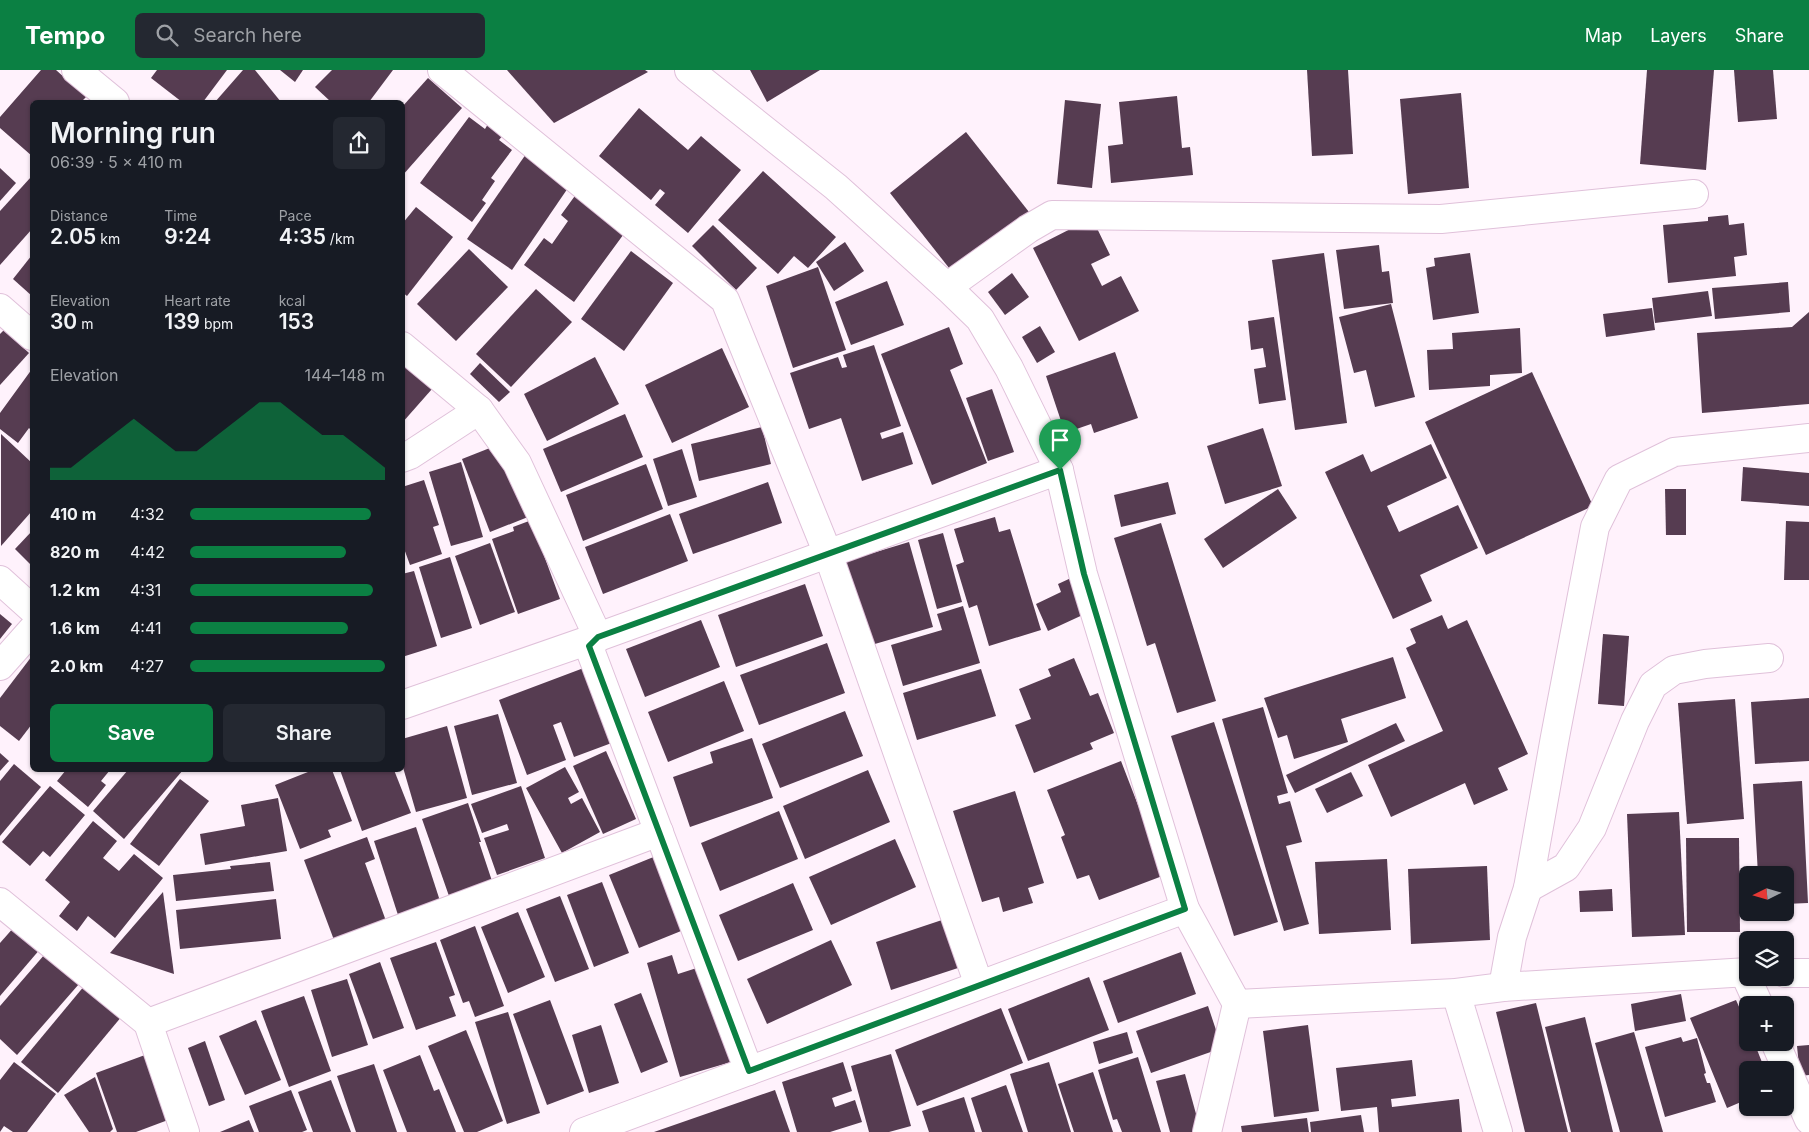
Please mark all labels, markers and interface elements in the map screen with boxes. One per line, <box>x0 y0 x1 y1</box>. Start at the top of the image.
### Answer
search box <box>135 13 485 58</box>
text: Tempo <box>25 21 105 50</box>
icon: search <box>153 21 181 49</box>
text: Search here <box>193 24 302 47</box>
text: Map <box>1585 25 1622 46</box>
text: Layers <box>1650 25 1707 46</box>
text: Share <box>1735 25 1784 46</box>
text: Morning run <box>50 116 216 150</box>
button: share <box>333 117 385 169</box>
text: 06:39 · 5 × 410 m <box>50 152 183 172</box>
text: Distance <box>50 207 108 224</box>
text: Time <box>164 207 197 224</box>
text: Pace <box>279 207 312 224</box>
text: 2.05 <box>50 224 96 249</box>
text: 9:24 <box>164 224 211 249</box>
text: 4:35 <box>279 224 326 249</box>
text: km <box>96 230 120 247</box>
text: /km <box>326 230 355 247</box>
text: Elevation <box>50 292 110 309</box>
text: Heart rate <box>164 292 231 309</box>
text: kcal <box>279 292 305 309</box>
text: 30 <box>50 309 77 334</box>
text: 139 <box>164 309 200 334</box>
text: 153 <box>279 309 314 334</box>
text: m <box>77 315 93 332</box>
text: bpm <box>200 315 233 332</box>
text: Elevation <box>50 365 119 385</box>
text: 144–148 m <box>305 365 385 385</box>
pin <box>1039 419 1081 470</box>
icon: arrive <box>1046 426 1074 454</box>
text: 410 m <box>50 504 96 524</box>
text: 4:32 <box>130 504 165 524</box>
text: 820 m <box>50 542 100 562</box>
text: 4:42 <box>130 542 165 562</box>
text: 1.2 km <box>50 580 100 600</box>
text: 4:31 <box>130 580 161 600</box>
text: 1.6 km <box>50 618 100 638</box>
text: 4:41 <box>130 618 161 638</box>
text: 2.0 km <box>50 656 103 676</box>
text: 4:27 <box>130 656 164 676</box>
button: Save <box>50 704 213 762</box>
button: Share <box>223 704 385 762</box>
north arrow <box>1739 866 1794 921</box>
map controls <box>1739 866 1794 1116</box>
button: layers <box>1739 931 1794 986</box>
button: + <box>1739 996 1794 1051</box>
button: − <box>1739 1061 1794 1116</box>

